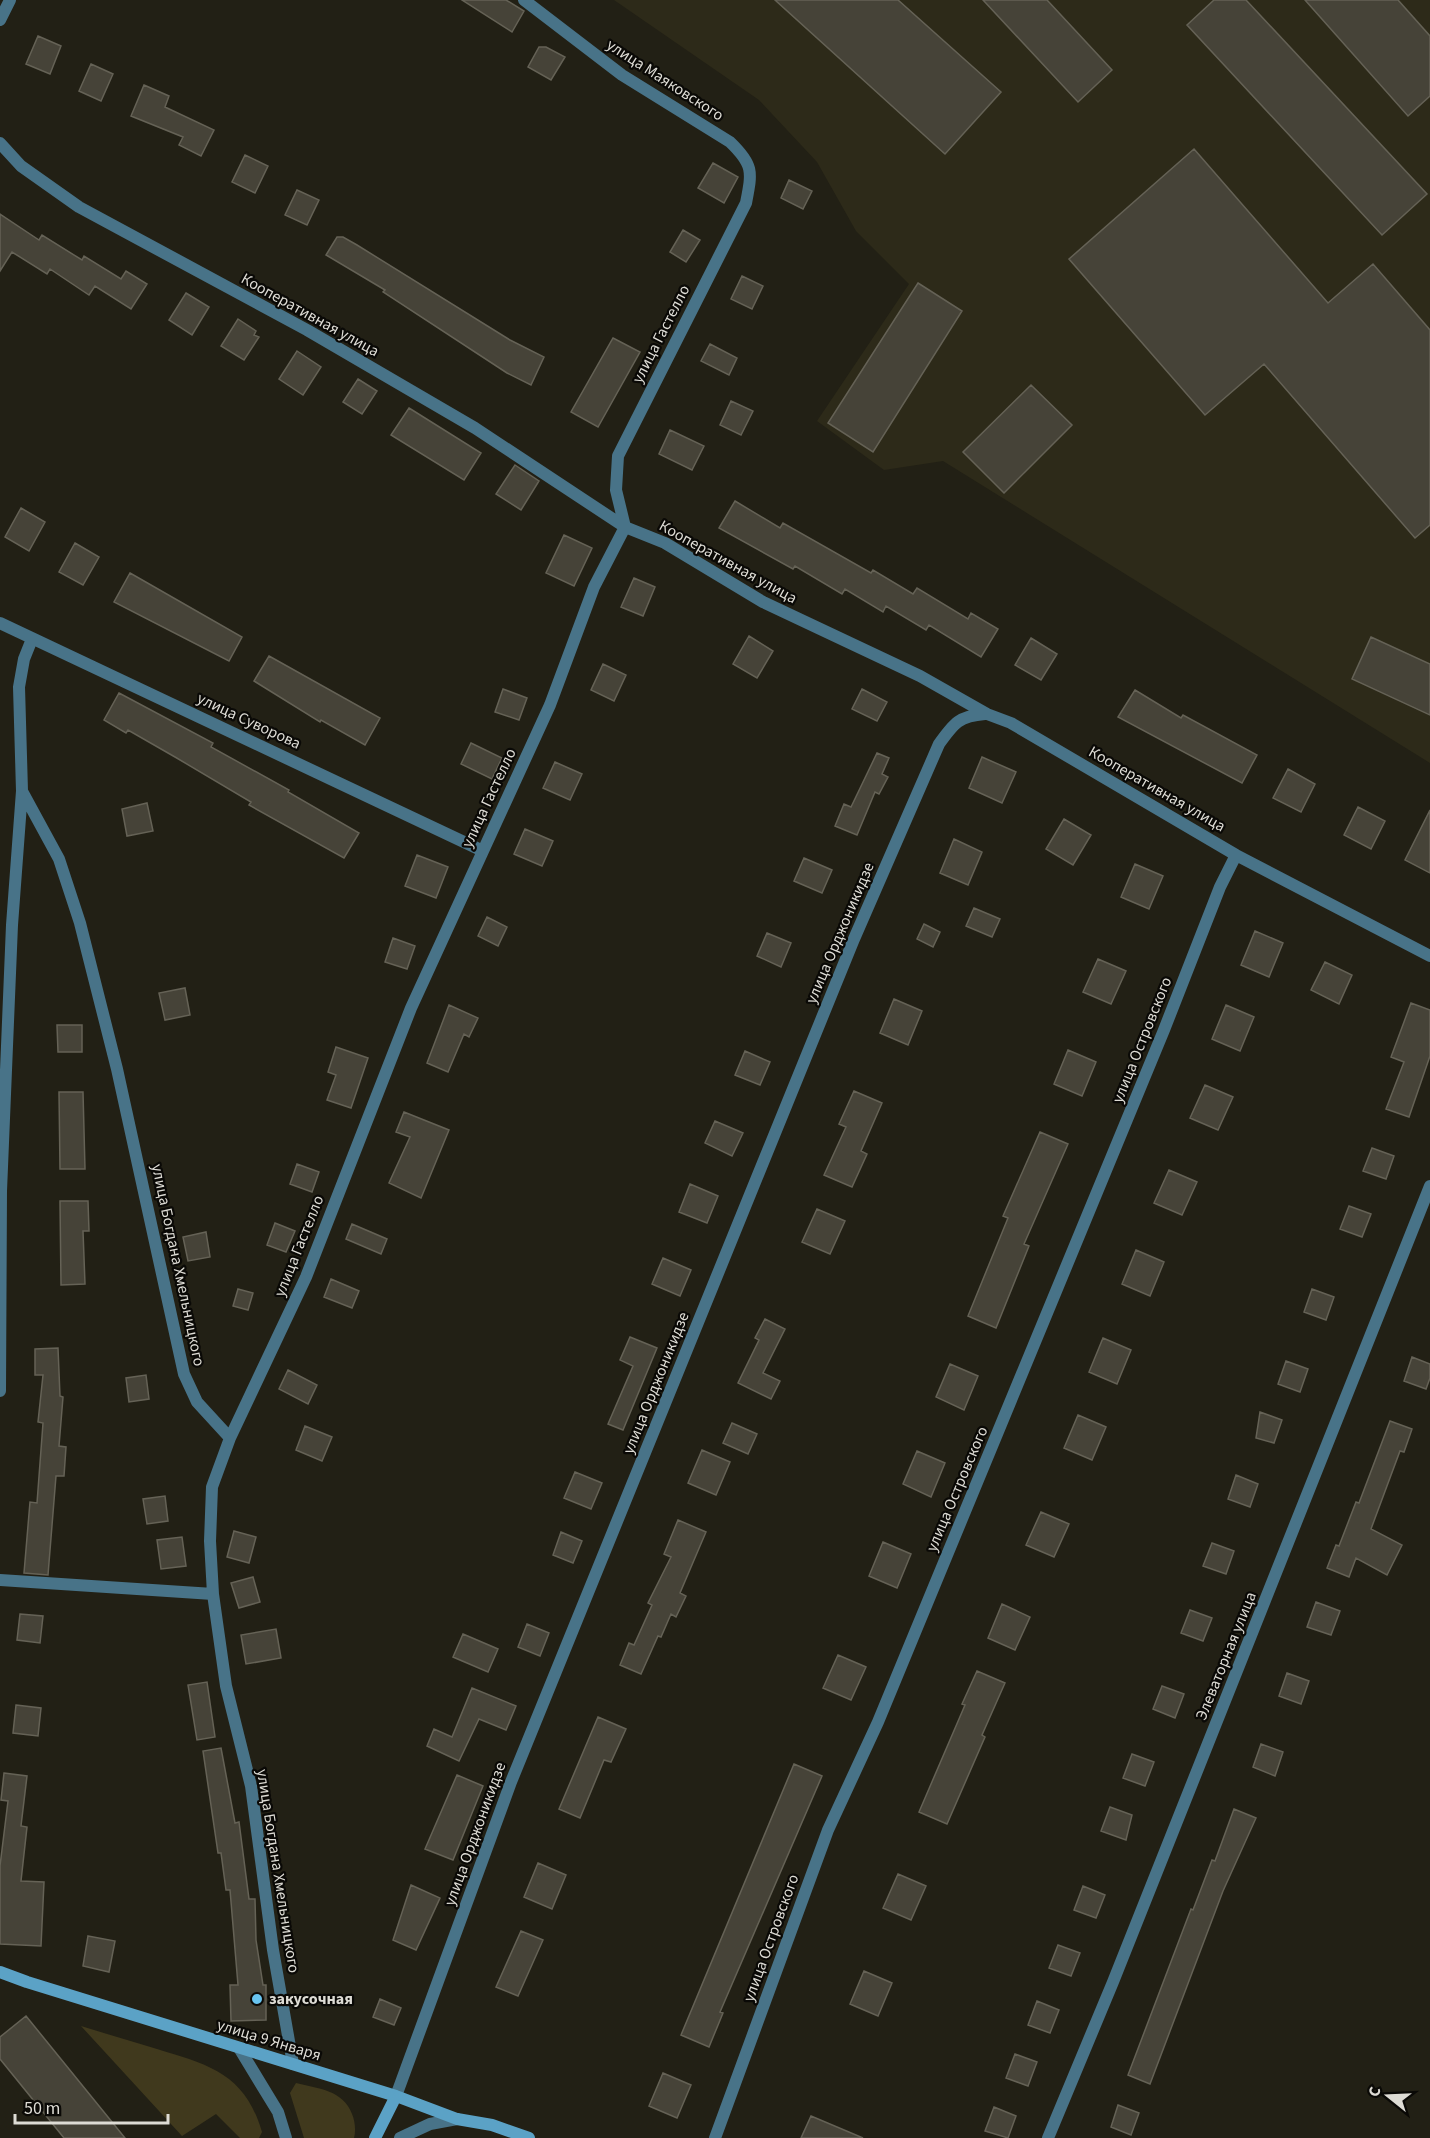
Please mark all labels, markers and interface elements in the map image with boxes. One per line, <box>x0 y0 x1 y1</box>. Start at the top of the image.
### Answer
street label: улица Маяковского <box>602 34 728 126</box>
street label: Кооперативная улица <box>237 268 383 362</box>
street label: улица Гастелло <box>627 281 695 387</box>
street label: Кооперативная улица <box>655 515 801 609</box>
street label: улица Суворова <box>194 687 304 755</box>
street label: Кооперативная улица <box>1084 741 1230 837</box>
street label: улица Гастелло <box>456 745 522 851</box>
street label: улица Орджоникидзе <box>800 859 880 1007</box>
street label: улица Островского <box>1107 974 1177 1106</box>
street label: улица Богдана Хмельницкого <box>146 1162 210 1368</box>
street label: улица Гастелло <box>269 1192 329 1300</box>
street label: улица Орджоникидзе <box>617 1309 695 1457</box>
street label: улица Островского <box>921 1423 993 1555</box>
street label: Элеваторная улица <box>1190 1589 1262 1723</box>
street label: улица Орджоникидзе <box>439 1759 511 1909</box>
street label: улица Богдана Хмельницкого <box>251 1767 305 1975</box>
street label: улица Островского <box>738 1871 804 2005</box>
place label: закусочная <box>269 1988 353 2010</box>
marker: закусочная <box>250 1992 264 2006</box>
street label: улица 9 Января <box>214 2014 324 2066</box>
north arrow <box>1358 2066 1418 2126</box>
text: С <box>1363 2084 1387 2100</box>
scale bar <box>15 2087 168 2125</box>
text: 50 m <box>24 2096 60 2121</box>

